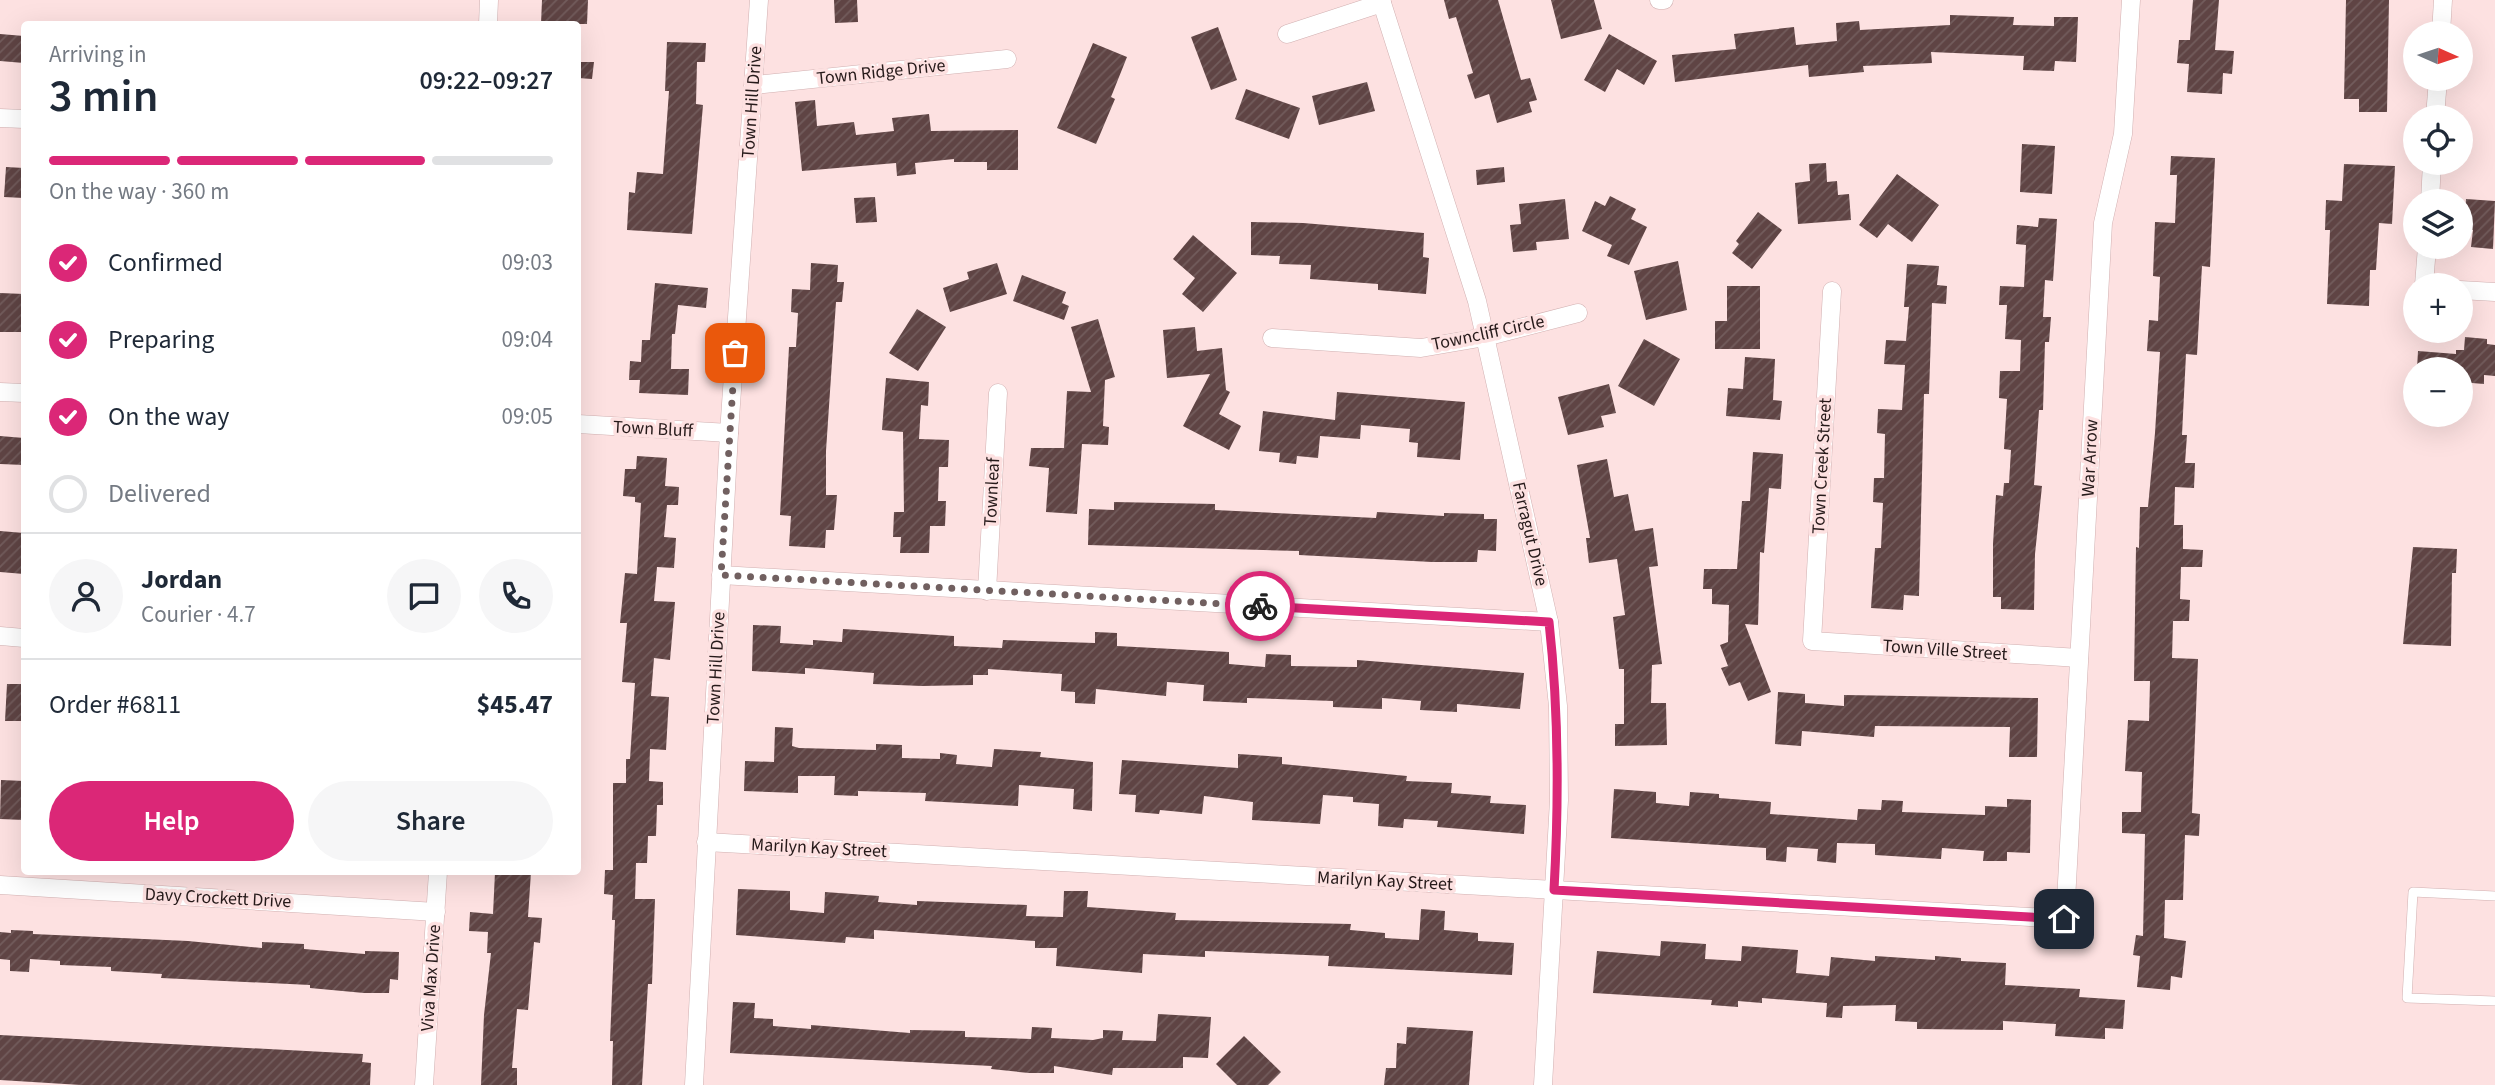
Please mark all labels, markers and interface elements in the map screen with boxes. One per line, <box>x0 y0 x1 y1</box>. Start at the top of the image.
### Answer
north arrow <box>2403 21 2473 91</box>
map controls <box>2403 21 2473 427</box>
text: Arriving in <box>49 38 147 71</box>
street label: Town Hill Drive <box>736 45 768 159</box>
street label: Town Ridge Drive <box>815 53 947 91</box>
text: 09:22–09:27 <box>420 62 553 99</box>
text: 3 min <box>49 64 158 129</box>
button: locate <box>2403 105 2473 175</box>
text: On the way · 360 m <box>49 175 229 208</box>
button: layers <box>2403 189 2473 259</box>
icon: check <box>49 244 87 282</box>
text: Confirmed <box>108 244 223 281</box>
text: 09:03 <box>502 246 553 279</box>
button: + <box>2403 273 2473 343</box>
street label: Towncliff Circle <box>1429 309 1547 357</box>
icon: check <box>49 321 87 359</box>
text: Preparing <box>108 321 214 358</box>
text: 09:04 <box>502 323 553 356</box>
pin <box>705 323 765 383</box>
icon: bag <box>716 334 754 372</box>
button: − <box>2403 357 2473 427</box>
street label: Town Creek Street <box>1806 397 1838 535</box>
icon: check <box>49 398 87 436</box>
text: On the way <box>108 398 229 435</box>
text: 09:05 <box>502 400 553 433</box>
street label: Town Bluff <box>612 414 694 444</box>
street label: War Arrow <box>2075 419 2105 497</box>
street label: Townleaf <box>978 456 1006 527</box>
text: Delivered <box>108 475 211 512</box>
street label: Farragut Drive <box>1506 480 1554 589</box>
button: person <box>49 559 123 633</box>
button: chat <box>387 559 461 633</box>
button: phone <box>479 559 553 633</box>
text: Jordan <box>141 561 222 598</box>
courier <box>1225 571 1295 641</box>
icon: bike <box>1241 587 1279 625</box>
text: Courier · 4.7 <box>141 598 256 631</box>
street label: Town Hill Drive <box>701 611 731 725</box>
street label: Town Ville Street <box>1882 633 2008 667</box>
text: Order #6811 <box>49 686 181 723</box>
text: $45.47 <box>477 686 553 723</box>
button: Help <box>49 781 294 861</box>
button: Share <box>308 781 553 861</box>
street label: Marilyn Kay Street <box>751 832 887 864</box>
street label: Marilyn Kay Street <box>1317 865 1453 897</box>
street label: Davy Crockett Drive <box>144 882 292 914</box>
pin <box>2034 889 2094 949</box>
icon: home <box>2045 900 2083 938</box>
street label: Viva Max Drive <box>415 924 447 1032</box>

